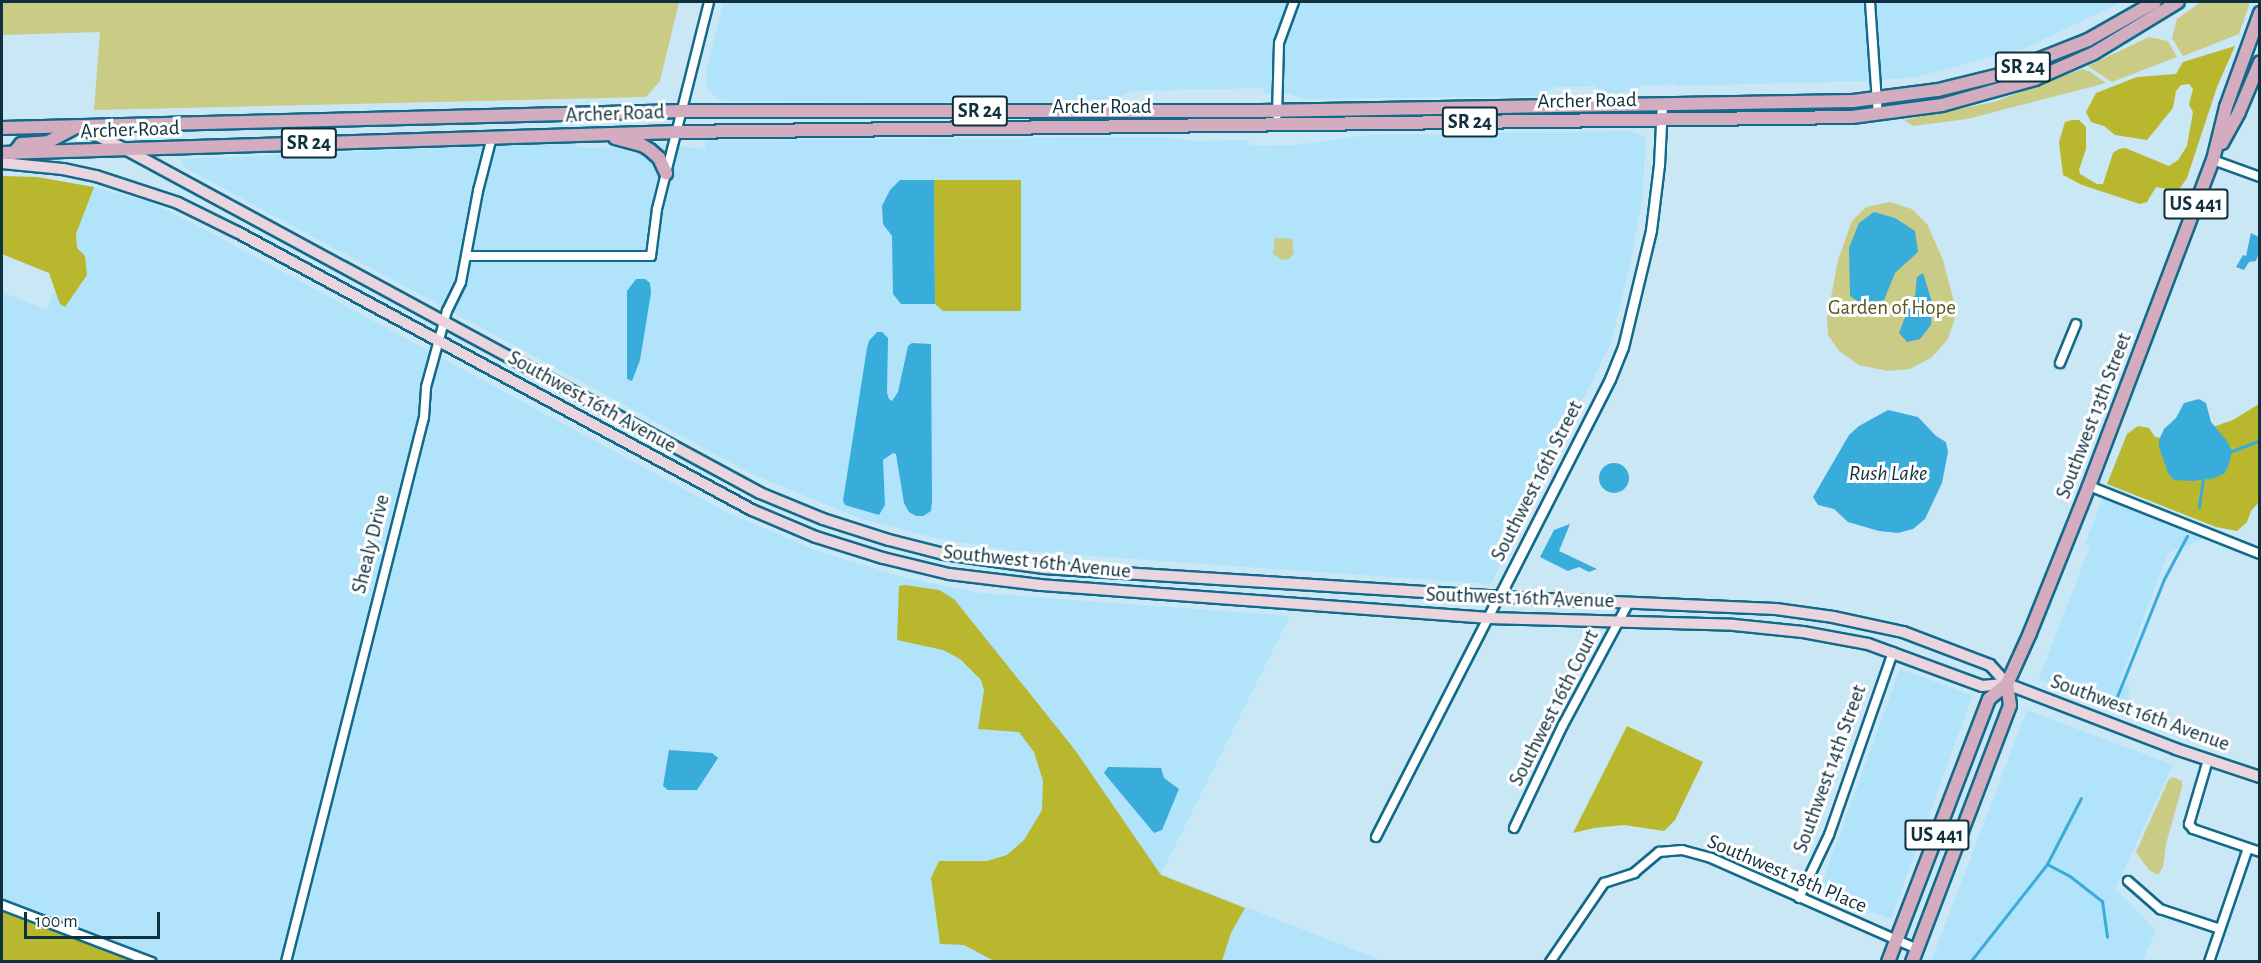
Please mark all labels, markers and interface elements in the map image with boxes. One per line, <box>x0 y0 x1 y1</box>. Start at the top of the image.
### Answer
road number: SR 24 <box>1994 50 2052 84</box>
street label: Archer Road <box>1537 88 1637 114</box>
road number: SR 24 <box>952 94 1008 128</box>
street label: Archer Road <box>1052 94 1152 120</box>
street label: Archer Road <box>565 100 665 128</box>
road number: SR 24 <box>1442 105 1498 139</box>
street label: Archer Road <box>80 116 180 144</box>
road number: SR 24 <box>280 126 338 160</box>
road number: US 441 <box>2163 187 2229 221</box>
park label: Garden of Hope <box>1828 295 1956 321</box>
street label: Southwest 13th Street <box>2051 330 2137 502</box>
street label: Southwest 16th Avenue <box>503 345 681 459</box>
street label: Southwest 16th Street <box>1486 397 1588 565</box>
water label: Rush Lake <box>1849 461 1927 487</box>
street label: Shealy Drive <box>347 492 395 596</box>
street label: Southwest 16th Avenue <box>942 540 1132 584</box>
street label: Southwest 16th Avenue <box>1425 582 1615 614</box>
street label: Southwest 16th Court <box>1504 626 1604 790</box>
street label: Southwest 16th Avenue <box>2047 669 2233 757</box>
street label: Southwest 14th Street <box>1788 682 1872 856</box>
road number: US 441 <box>1904 818 1970 852</box>
street label: Southwest 18th Place <box>1703 829 1871 919</box>
scale bar <box>27 900 164 938</box>
text: 100 m <box>35 913 78 931</box>

